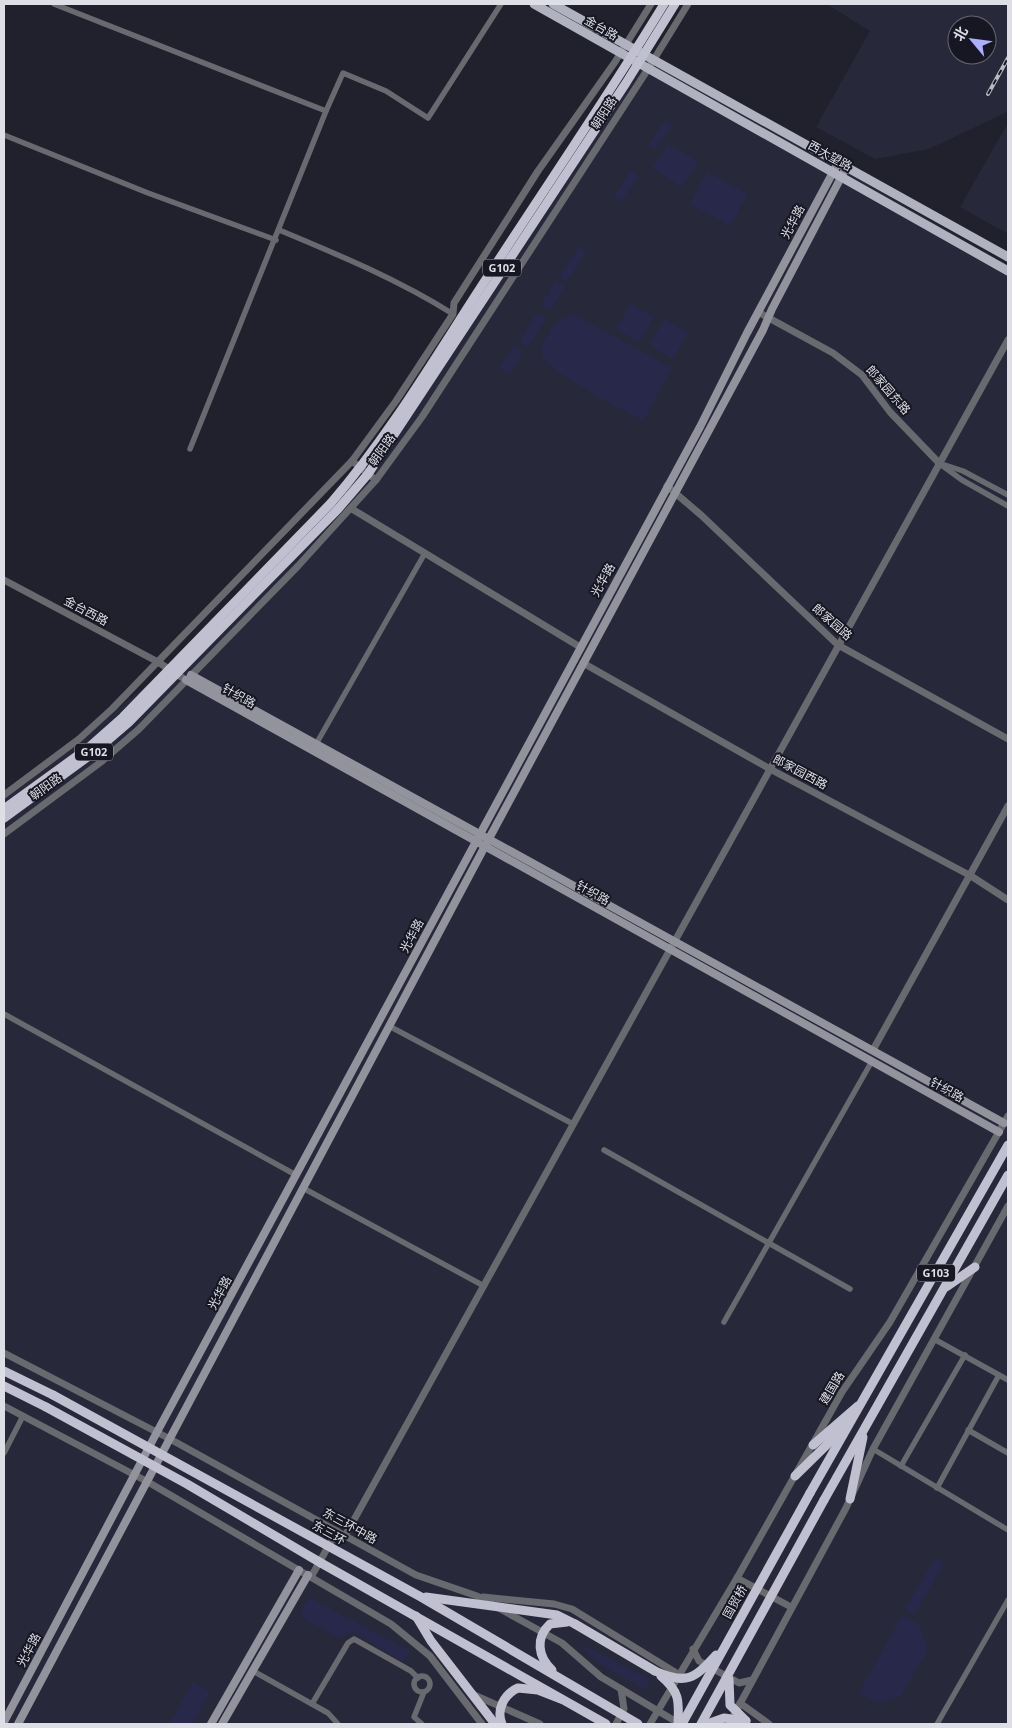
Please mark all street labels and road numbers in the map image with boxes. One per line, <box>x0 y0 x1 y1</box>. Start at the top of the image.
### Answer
street label: 金台路 <box>581 11 621 44</box>
street label: 朝阳路 <box>587 93 621 132</box>
street label: 西大望路 <box>805 136 855 175</box>
street label: 光华路 <box>777 202 809 242</box>
road number: G102 <box>483 260 521 276</box>
street label: 郎家园东路 <box>862 361 914 418</box>
street label: 朝阳路 <box>364 430 399 469</box>
street label: 光华路 <box>586 560 619 600</box>
street label: 金台西路 <box>61 592 111 629</box>
street label: 郎家园路 <box>809 599 856 644</box>
street label: 针织路 <box>219 679 259 712</box>
road number: G102 <box>75 744 113 760</box>
street label: 郎家园西路 <box>770 750 831 793</box>
street label: 朝阳路 <box>26 769 65 804</box>
street label: 针织路 <box>573 876 613 909</box>
street label: 光华路 <box>396 916 428 956</box>
street label: 针织路 <box>927 1073 967 1106</box>
road number: G103 <box>917 1264 955 1282</box>
street label: 光华路 <box>204 1273 236 1313</box>
street label: 建国路 <box>815 1368 848 1408</box>
street label: 东三环中路 <box>320 1505 380 1547</box>
street label: 东三环 <box>310 1518 348 1548</box>
street label: 国贸桥 <box>718 1582 751 1622</box>
street label: 光华路 <box>13 1630 45 1670</box>

